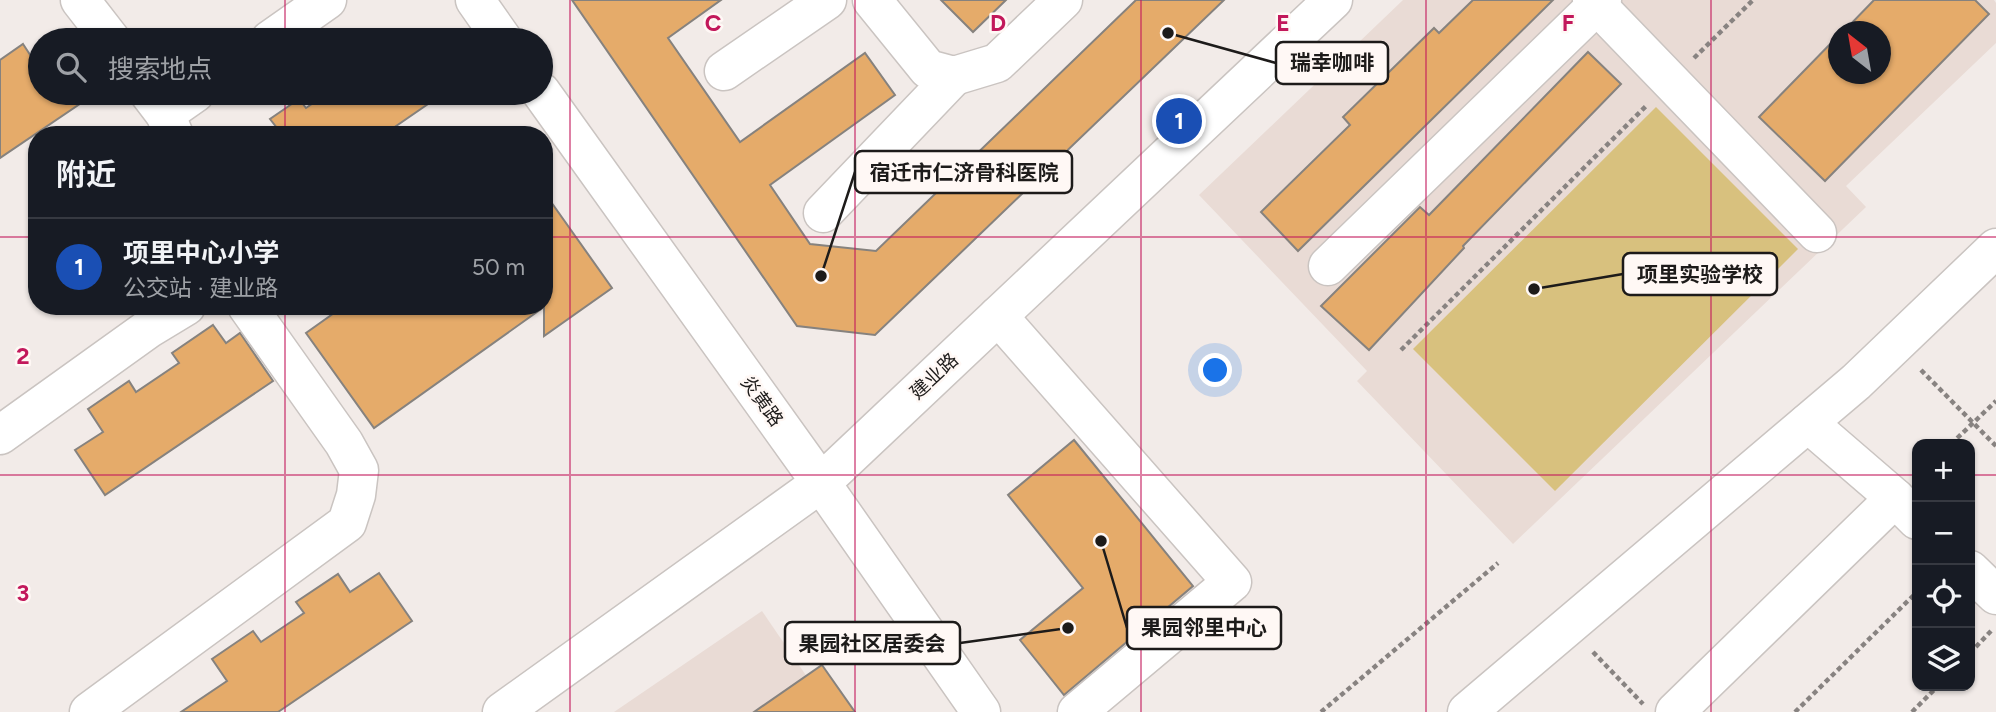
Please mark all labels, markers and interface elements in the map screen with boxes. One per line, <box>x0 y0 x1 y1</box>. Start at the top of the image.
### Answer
text: C <box>705 9 722 37</box>
text: D <box>990 9 1006 37</box>
text: E <box>1276 9 1290 37</box>
text: F <box>1562 9 1575 37</box>
north arrow <box>1828 21 1891 84</box>
search box <box>28 28 553 105</box>
callout: 瑞幸咖啡 <box>1276 42 1388 84</box>
icon: search <box>52 48 90 86</box>
text: 瑞幸咖啡 <box>1290 50 1374 75</box>
text: 搜索地点 <box>108 53 212 85</box>
pin: 1 <box>1156 95 1202 147</box>
callout: 宿迁市仁济骨科医院 <box>855 151 1072 193</box>
text: 附近 <box>56 156 116 193</box>
text: 宿迁市仁济骨科医院 <box>870 160 1059 185</box>
text: 项里中心小学 <box>123 237 279 269</box>
text: 1 <box>74 253 84 281</box>
text: 50 m <box>472 253 525 281</box>
callout: 项里实验学校 <box>1623 253 1777 295</box>
text: 项里实验学校 <box>1637 262 1763 287</box>
text: 公交站 · 建业路 <box>123 274 278 302</box>
text: 2 <box>16 342 30 370</box>
street label: 建业路 <box>905 348 963 404</box>
your location <box>1198 353 1232 387</box>
street label: 炎黄路 <box>736 371 788 431</box>
map controls <box>1912 439 1975 691</box>
button: + <box>1912 439 1975 502</box>
button: − <box>1912 502 1975 565</box>
button: locate <box>1912 565 1975 628</box>
text: 3 <box>17 579 29 607</box>
callout: 果园邻里中心 <box>1127 607 1281 649</box>
text: 果园邻里中心 <box>1141 615 1267 640</box>
callout: 果园社区居委会 <box>785 622 960 664</box>
button: layers <box>1912 628 1975 691</box>
text: 果园社区居委会 <box>799 631 946 656</box>

